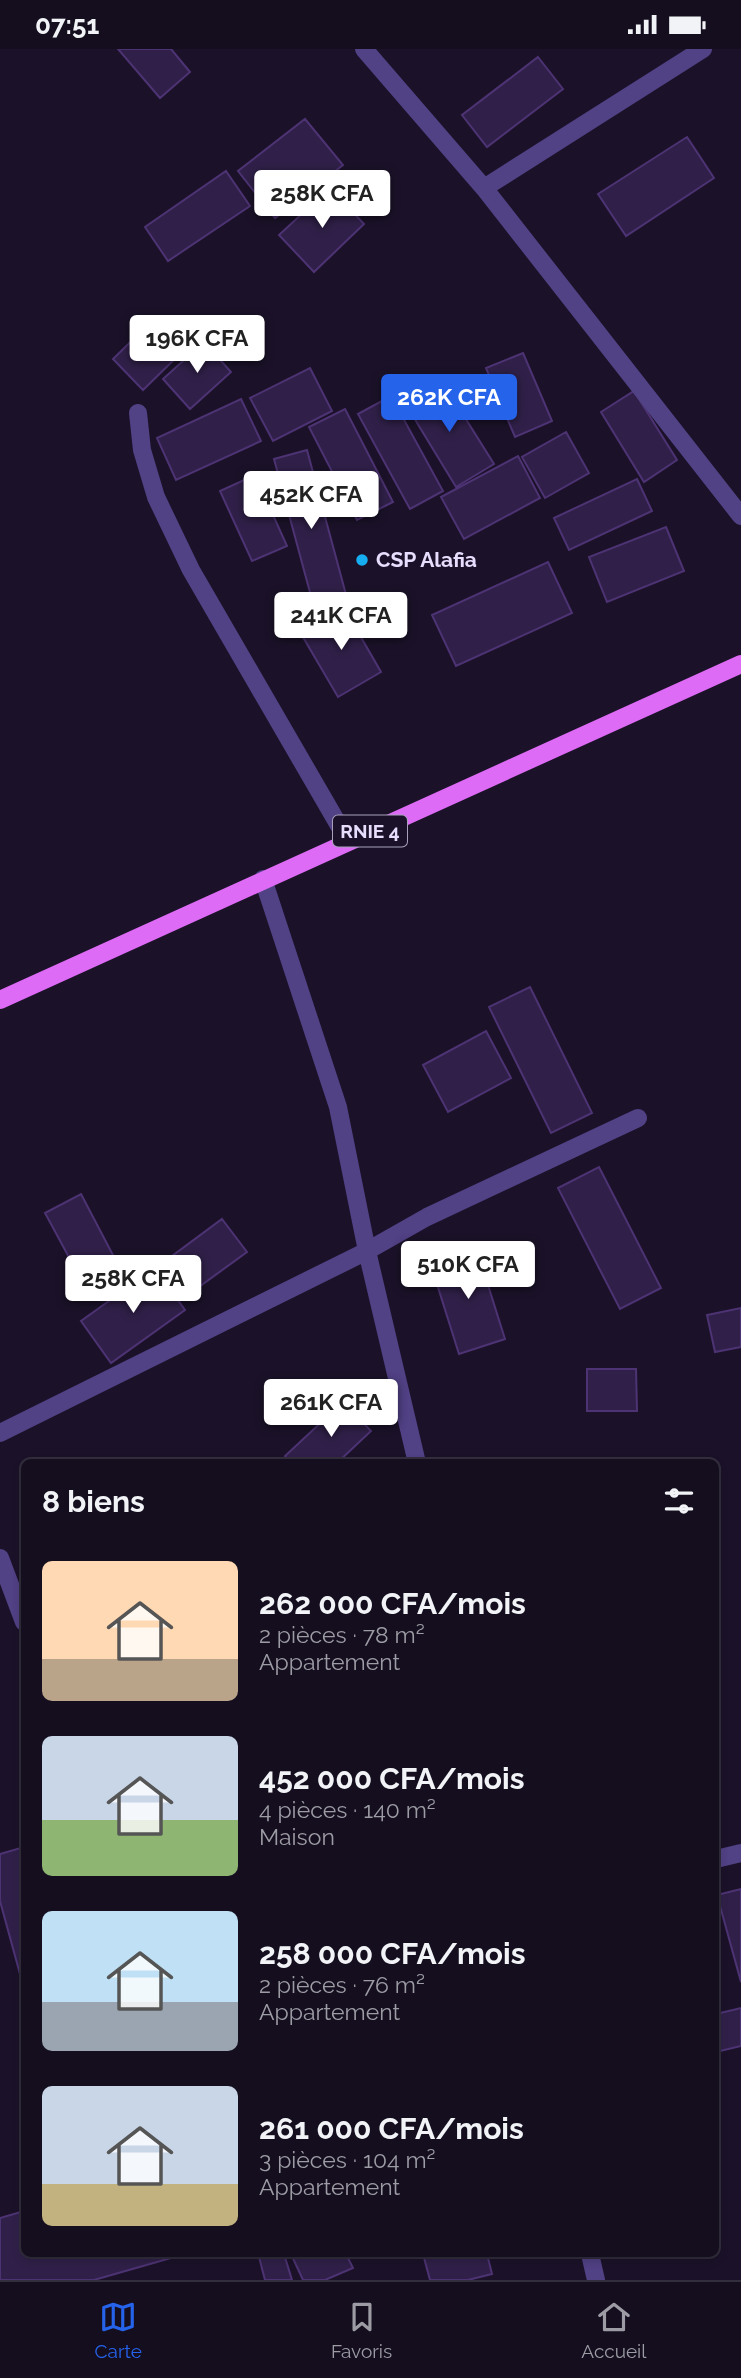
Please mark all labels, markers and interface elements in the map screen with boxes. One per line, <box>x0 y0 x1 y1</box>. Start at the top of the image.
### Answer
text: 07:51 <box>35 10 99 40</box>
pin: 258K CFA <box>250 171 394 230</box>
text: 258K CFA <box>270 179 374 206</box>
pin: 196K CFA <box>125 315 269 375</box>
text: 196K CFA <box>146 324 248 351</box>
pin: 262K CFA <box>377 375 521 434</box>
text: 262K CFA <box>397 383 501 410</box>
pin: 452K CFA <box>239 471 383 531</box>
text: 452K CFA <box>260 480 362 507</box>
place label: CSP Alafia <box>376 547 477 572</box>
marker: CSP Alafia <box>354 552 370 568</box>
pin: 241K CFA <box>269 593 413 652</box>
text: 241K CFA <box>290 601 392 628</box>
road number: RNIE 4 <box>333 815 407 846</box>
pin: 510K CFA <box>396 1241 540 1301</box>
text: 510K CFA <box>417 1250 519 1277</box>
pin: 258K CFA <box>61 1255 205 1315</box>
text: 258K CFA <box>81 1264 185 1291</box>
pin: 261K CFA <box>259 1379 403 1439</box>
text: 261K CFA <box>280 1388 382 1415</box>
icon: filters <box>660 1482 698 1520</box>
text: 8 biens <box>42 1484 145 1519</box>
text: 262 000 CFA/mois <box>259 1586 526 1621</box>
icon: home <box>98 1589 182 1673</box>
text: 2 pièces · 78 m² <box>259 1621 425 1648</box>
text: Appartement <box>259 1648 400 1675</box>
text: 452 000 CFA/mois <box>259 1761 525 1796</box>
icon: home <box>98 1764 182 1848</box>
text: 4 pièces · 140 m² <box>259 1796 436 1823</box>
text: Maison <box>259 1823 335 1850</box>
text: 258 000 CFA/mois <box>259 1936 526 1971</box>
icon: home <box>98 1939 182 2023</box>
text: 2 pièces · 76 m² <box>259 1971 425 1998</box>
text: Appartement <box>259 1998 400 2025</box>
text: 261 000 CFA/mois <box>259 2111 524 2146</box>
icon: home <box>98 2114 182 2198</box>
text: 3 pièces · 104 m² <box>259 2146 435 2173</box>
text: Appartement <box>259 2173 400 2200</box>
tab: Carte <box>95 2298 142 2362</box>
tab: Favoris <box>331 2298 392 2362</box>
tab: Accueil <box>581 2298 646 2362</box>

